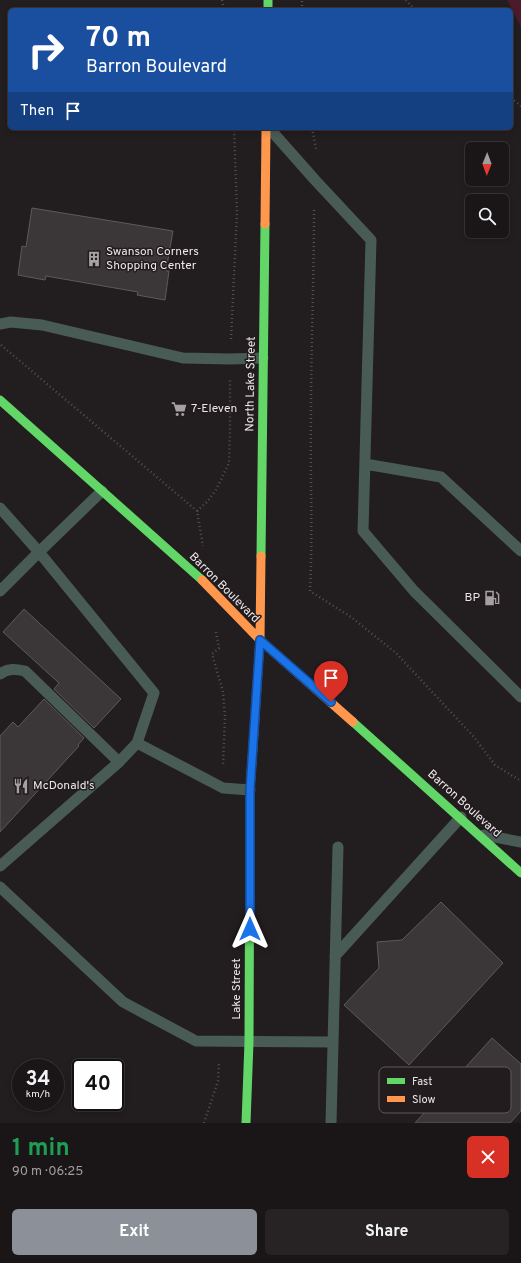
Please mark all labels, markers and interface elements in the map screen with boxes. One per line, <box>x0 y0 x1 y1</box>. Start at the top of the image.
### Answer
text: 70 m <box>86 21 151 57</box>
icon: right <box>20 24 72 76</box>
text: Barron Boulevard <box>86 56 227 79</box>
icon: arrive <box>62 100 84 122</box>
text: Then <box>20 102 54 121</box>
north arrow <box>465 142 509 186</box>
map controls <box>465 142 509 238</box>
button: search <box>465 194 509 238</box>
place label: Swanson Corners Shopping Center <box>106 244 199 274</box>
building icon: Swanson Corners Shopping Center <box>85 250 103 268</box>
street label: North Lake Street <box>242 336 260 432</box>
supermarket icon: 7-Eleven <box>170 400 188 418</box>
place label: 7-Eleven <box>191 401 237 417</box>
street label: Barron Boulevard <box>185 549 263 627</box>
fuel station icon: BP <box>483 589 501 607</box>
place label: BP <box>465 590 480 606</box>
pin <box>314 661 348 702</box>
icon: arrive <box>320 667 342 689</box>
street label: Barron Boulevard <box>424 767 504 841</box>
restaurant icon: McDonald's <box>12 777 30 795</box>
place label: McDonald's <box>33 778 95 794</box>
position arrow <box>229 908 271 950</box>
street label: Lake Street <box>229 958 245 1020</box>
speed limit sign: 40 <box>72 1059 124 1111</box>
text: 34 <box>26 1067 50 1093</box>
legend <box>379 1067 511 1113</box>
text: Fast <box>412 1075 432 1089</box>
text: km/h <box>26 1088 50 1101</box>
text: Slow <box>412 1093 435 1107</box>
text: 1 min <box>12 1134 70 1164</box>
button: close <box>467 1136 509 1178</box>
text: 90 m · 06:25 <box>12 1164 83 1180</box>
button: Exit <box>12 1209 257 1255</box>
button: Share <box>265 1209 509 1255</box>

